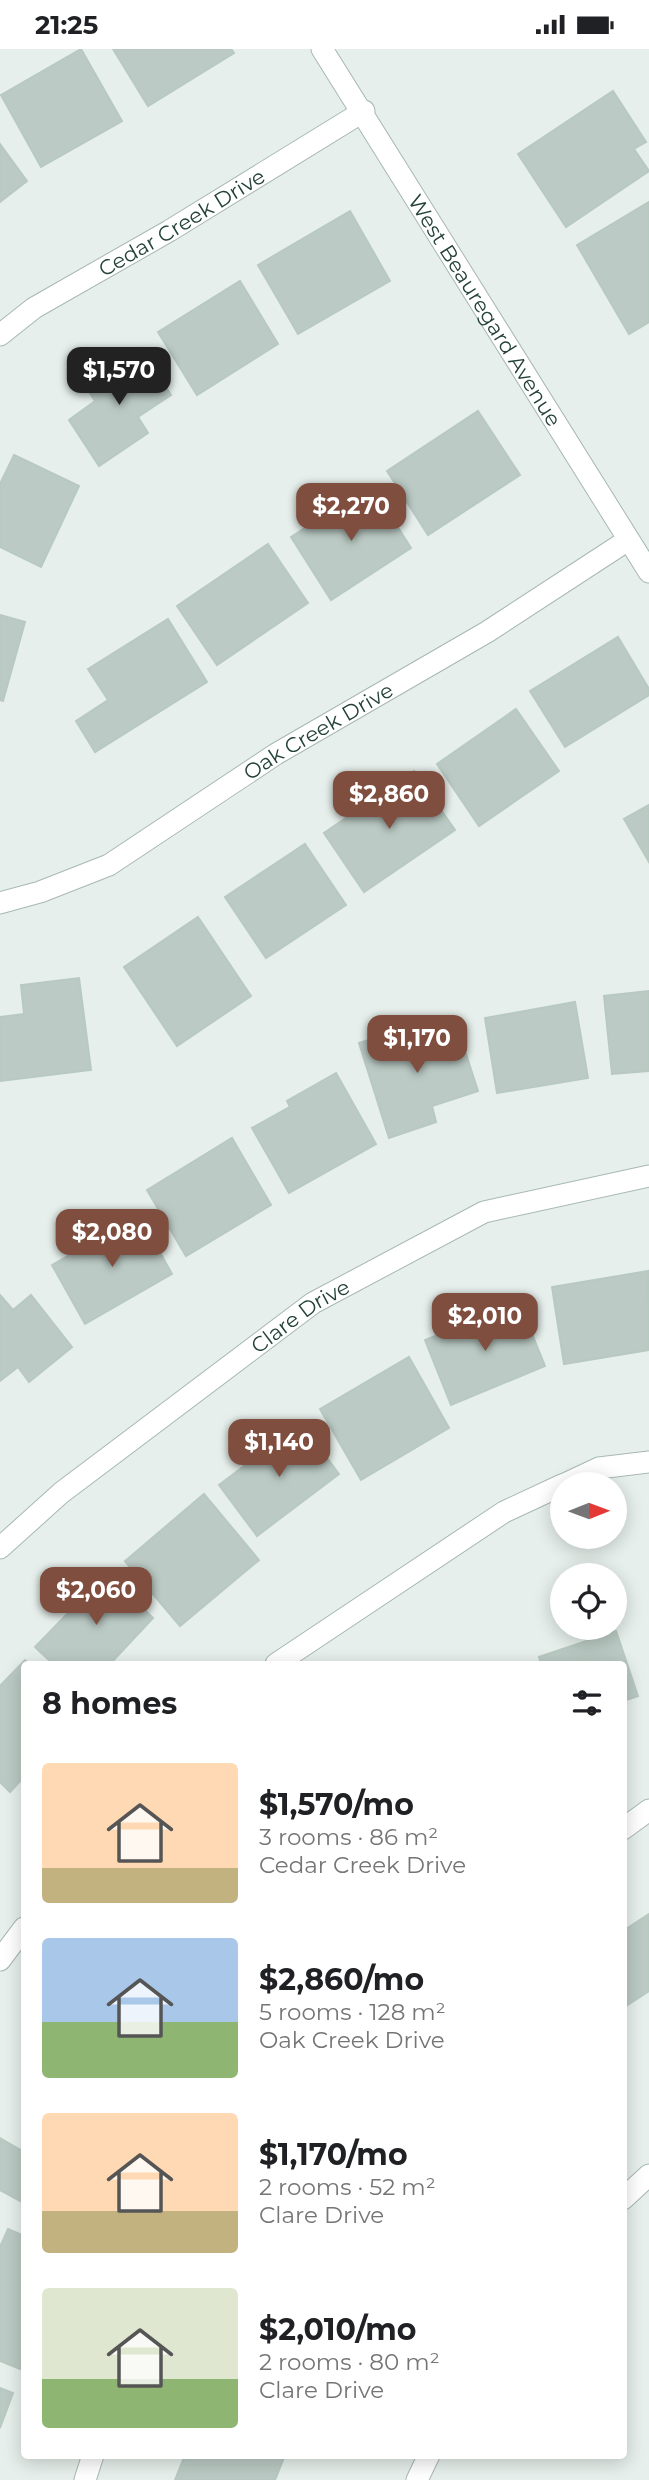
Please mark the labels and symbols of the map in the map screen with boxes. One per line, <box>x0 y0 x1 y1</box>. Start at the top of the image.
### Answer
street label: Cedar Creek Drive <box>94 163 269 281</box>
street label: West Beauregard Avenue <box>403 190 567 431</box>
pin: $1,570 <box>62 347 176 407</box>
pin: $2,270 <box>294 483 408 543</box>
street label: Oak Creek Drive <box>238 677 397 785</box>
pin: $2,860 <box>332 771 446 831</box>
pin: $1,170 <box>360 1016 474 1075</box>
pin: $2,080 <box>55 1209 169 1269</box>
street label: Clare Drive <box>246 1273 354 1358</box>
pin: $2,010 <box>428 1293 542 1353</box>
pin: $1,140 <box>222 1419 336 1479</box>
north arrow <box>550 1472 626 1549</box>
pin: $2,060 <box>39 1567 153 1627</box>

